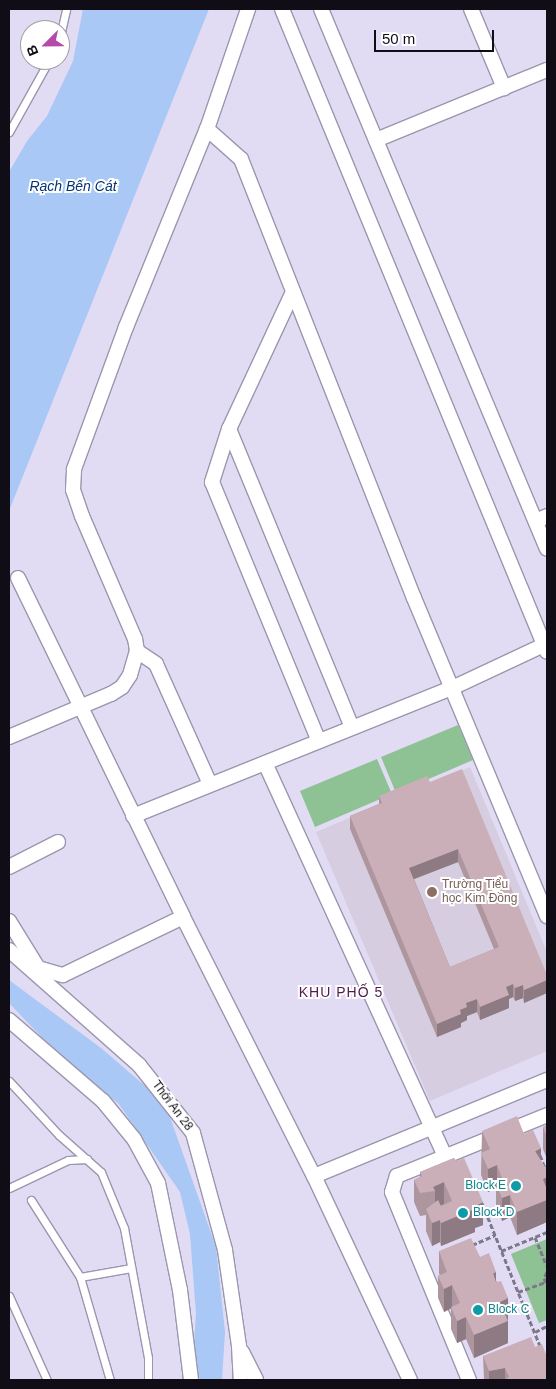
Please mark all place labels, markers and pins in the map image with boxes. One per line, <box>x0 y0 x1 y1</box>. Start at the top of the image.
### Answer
place label: Trường Tiểu học Kim Đồng <box>442 878 517 906</box>
marker: Trường Tiểu học Kim Đồng <box>426 886 438 898</box>
place label: Block E <box>465 1179 506 1193</box>
marker: Block E <box>510 1180 522 1192</box>
place label: Block D <box>473 1206 514 1220</box>
marker: Block D <box>457 1207 469 1219</box>
place label: Block C <box>488 1303 529 1317</box>
marker: Block C <box>472 1304 484 1316</box>

